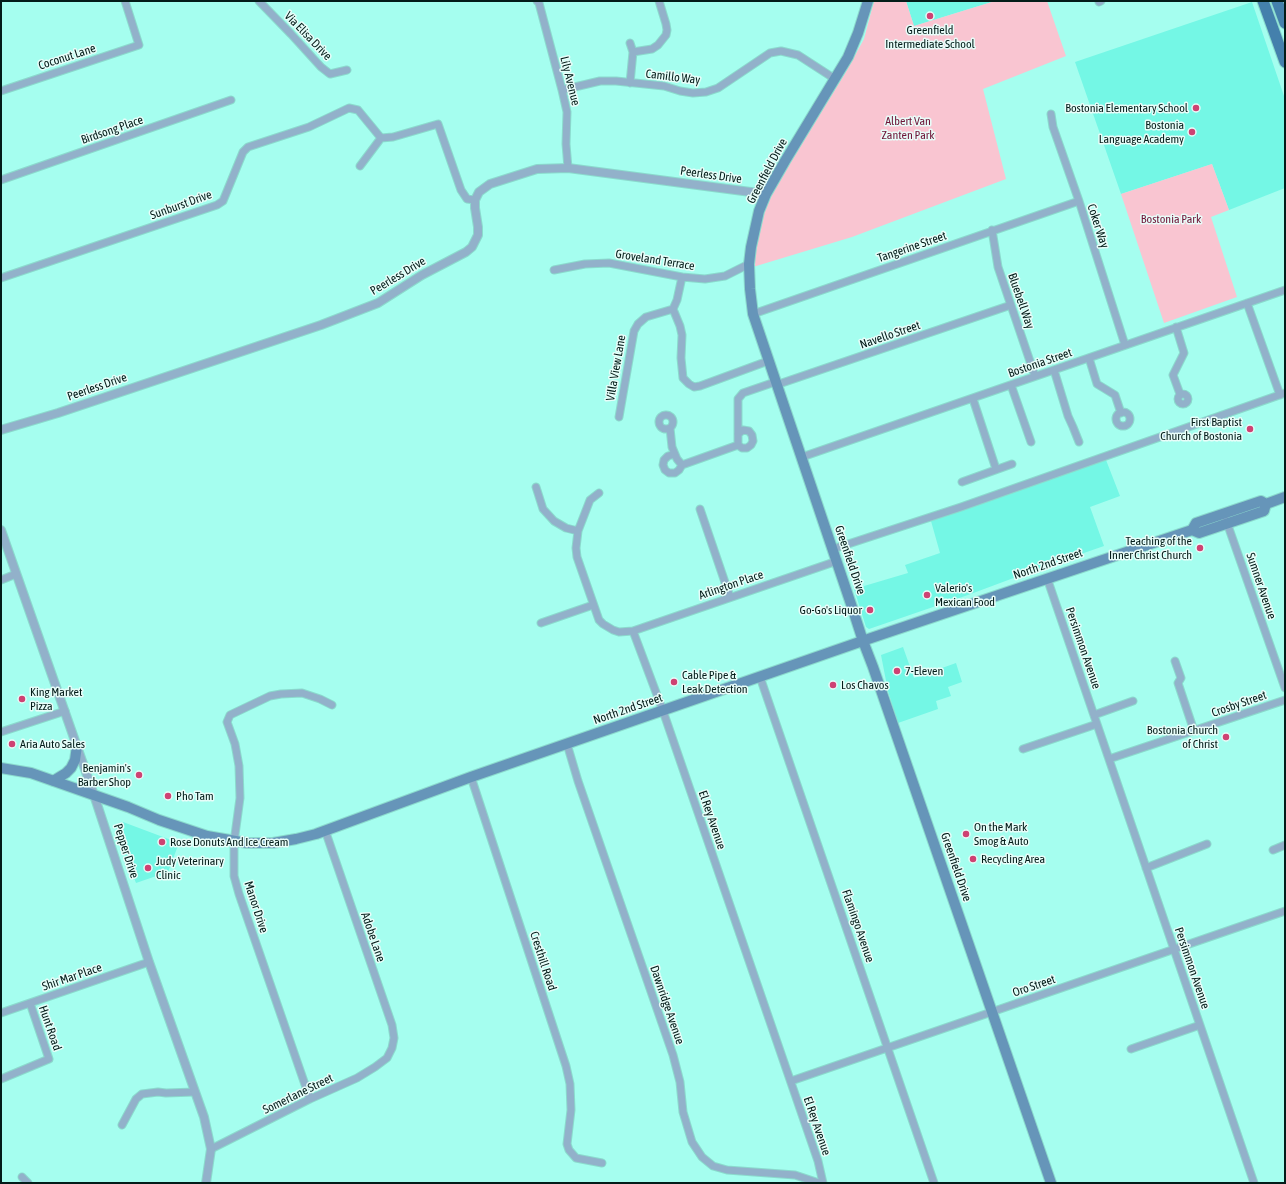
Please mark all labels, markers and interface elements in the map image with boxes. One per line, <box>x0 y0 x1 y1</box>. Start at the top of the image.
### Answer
street label: Via Elisa Drive <box>281 9 335 63</box>
marker: Greenfield Intermediate School <box>925 11 935 21</box>
place label: Greenfield Intermediate School <box>885 23 975 51</box>
street label: Coconut Lane <box>37 41 97 73</box>
street label: Lily Avenue <box>557 55 583 107</box>
street label: Camillo Way <box>645 67 701 87</box>
place label: Bostonia Elementary School <box>1065 101 1188 115</box>
marker: Bostonia Elementary School <box>1191 103 1201 113</box>
street label: Birdsong Place <box>79 113 145 147</box>
park label: Albert Van Zanten Park <box>881 114 935 142</box>
place label: Bostonia Language Academy <box>1099 118 1184 146</box>
marker: Bostonia Language Academy <box>1187 127 1197 137</box>
street label: Greenfield Drive <box>744 136 790 206</box>
street label: Peerless Drive <box>679 164 743 186</box>
street label: Sunburst Drive <box>148 187 214 223</box>
street label: Coker Way <box>1084 202 1112 250</box>
park label: Bostonia Park <box>1141 212 1201 226</box>
street label: Tangerine Street <box>876 229 948 265</box>
street label: Groveland Terrace <box>614 247 696 273</box>
street label: Peerless Drive <box>368 254 428 298</box>
street label: Bluebell Way <box>1005 271 1037 331</box>
street label: Navello Street <box>858 318 922 352</box>
street label: Villa View Lane <box>603 334 629 402</box>
street label: Bostonia Street <box>1006 345 1074 381</box>
street label: Peerless Drive <box>65 370 129 404</box>
place label: First Baptist Church of Bostonia <box>1160 415 1242 443</box>
marker: First Baptist Church of Bostonia <box>1245 424 1255 434</box>
street label: Greenfield Drive <box>832 524 868 596</box>
place label: Teaching of the Inner Christ Church <box>1109 534 1192 562</box>
marker: Teaching of the Inner Christ Church <box>1195 543 1205 553</box>
street label: North 2nd Street <box>1012 545 1084 583</box>
street label: Sumner Avenue <box>1243 551 1279 621</box>
street label: Arlington Place <box>697 567 765 603</box>
place label: Valerio's Mexican Food <box>935 581 995 609</box>
marker: Valerio's Mexican Food <box>922 590 932 600</box>
place label: Go-Go's Liquor <box>800 603 862 617</box>
marker: Go-Go's Liquor <box>865 605 875 615</box>
street label: Persimmon Avenue <box>1062 605 1104 691</box>
place label: 7-Eleven <box>905 664 943 678</box>
marker: 7-Eleven <box>892 666 902 676</box>
place label: Cable Pipe & Leak Detection <box>682 668 748 696</box>
marker: Cable Pipe & Leak Detection <box>669 677 679 687</box>
place label: Los Chavos <box>841 678 889 692</box>
marker: Los Chavos <box>828 680 838 690</box>
place label: King Market Pizza <box>30 685 82 713</box>
street label: Crosby Street <box>1210 688 1268 720</box>
street label: North 2nd Street <box>592 690 664 728</box>
marker: King Market Pizza <box>17 694 27 704</box>
place label: Bostonia Church of Christ <box>1147 723 1218 751</box>
marker: Bostonia Church of Christ <box>1221 732 1231 742</box>
place label: Aria Auto Sales <box>20 737 85 751</box>
marker: Aria Auto Sales <box>7 739 17 749</box>
place label: Benjamin's Barber Shop <box>78 761 131 789</box>
marker: Benjamin's Barber Shop <box>134 770 144 780</box>
place label: Pho Tam <box>176 789 214 803</box>
street label: El Rey Avenue <box>695 789 729 851</box>
marker: Pho Tam <box>163 791 173 801</box>
place label: On the Mark Smog & Auto <box>974 820 1029 848</box>
street label: Pepper Drive <box>110 822 142 880</box>
marker: On the Mark Smog & Auto <box>961 829 971 839</box>
street label: Greenfield Drive <box>938 831 974 903</box>
place label: Rose Donuts And Ice Cream <box>170 835 289 849</box>
marker: Rose Donuts And Ice Cream <box>157 837 167 847</box>
place label: Recycling Area <box>981 852 1045 866</box>
place label: Judy Veterinary Clinic <box>156 854 224 882</box>
marker: Recycling Area <box>968 854 978 864</box>
marker: Judy Veterinary Clinic <box>143 863 153 873</box>
street label: Manor Drive <box>241 879 271 935</box>
street label: Flamingo Avenue <box>839 888 877 964</box>
street label: Adobe Lane <box>358 910 388 964</box>
street label: Persimmon Avenue <box>1171 925 1213 1011</box>
street label: Cresthill Road <box>527 929 559 993</box>
street label: Shir Mar Place <box>40 960 104 994</box>
street label: Dawnridge Avenue <box>647 964 687 1046</box>
street label: Oro Street <box>1011 972 1057 1000</box>
street label: Hunt Road <box>36 1004 64 1052</box>
street label: Somerlane Street <box>261 1071 335 1117</box>
street label: El Rey Avenue <box>800 1095 834 1157</box>

